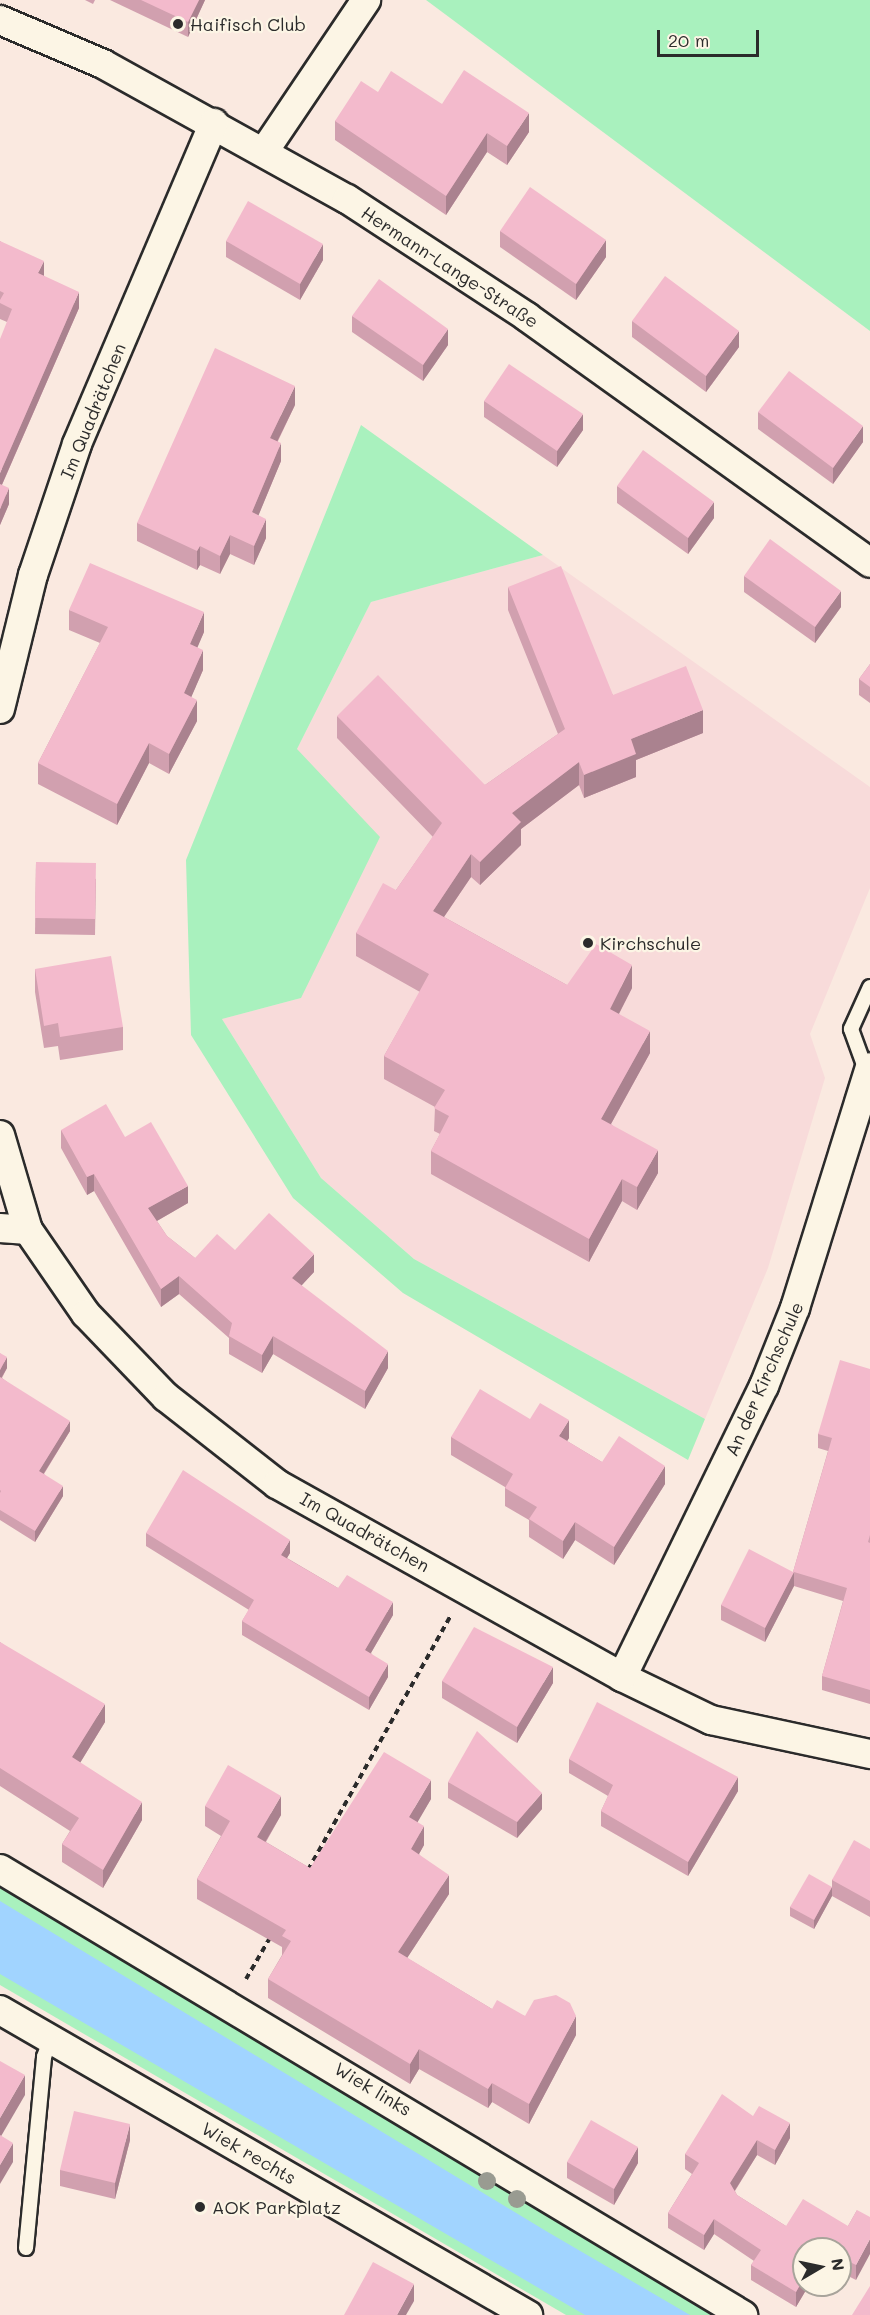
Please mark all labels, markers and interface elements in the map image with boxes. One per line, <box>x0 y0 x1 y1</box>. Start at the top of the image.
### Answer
place label: Haifisch Club <box>190 13 306 35</box>
marker: Haifisch Club <box>171 17 185 31</box>
scale bar <box>660 18 762 56</box>
text: 20 m <box>668 28 709 52</box>
street label: Hermann-Lange-Straße <box>357 202 543 332</box>
street label: Im Quadrätchen <box>56 340 130 482</box>
place label: Kirchschule <box>600 932 701 954</box>
marker: Kirchschule <box>581 936 595 950</box>
street label: An der Kirchschule <box>720 1298 808 1460</box>
street label: Im Quadrätchen <box>297 1488 433 1576</box>
street label: Wiek links <box>331 2058 415 2120</box>
street label: Wiek rechts <box>198 2117 300 2189</box>
place label: AOK Parkplatz <box>212 2196 341 2218</box>
marker: AOK Parkplatz <box>193 2200 207 2214</box>
north arrow <box>792 2237 852 2297</box>
text: N <box>827 2257 850 2272</box>

